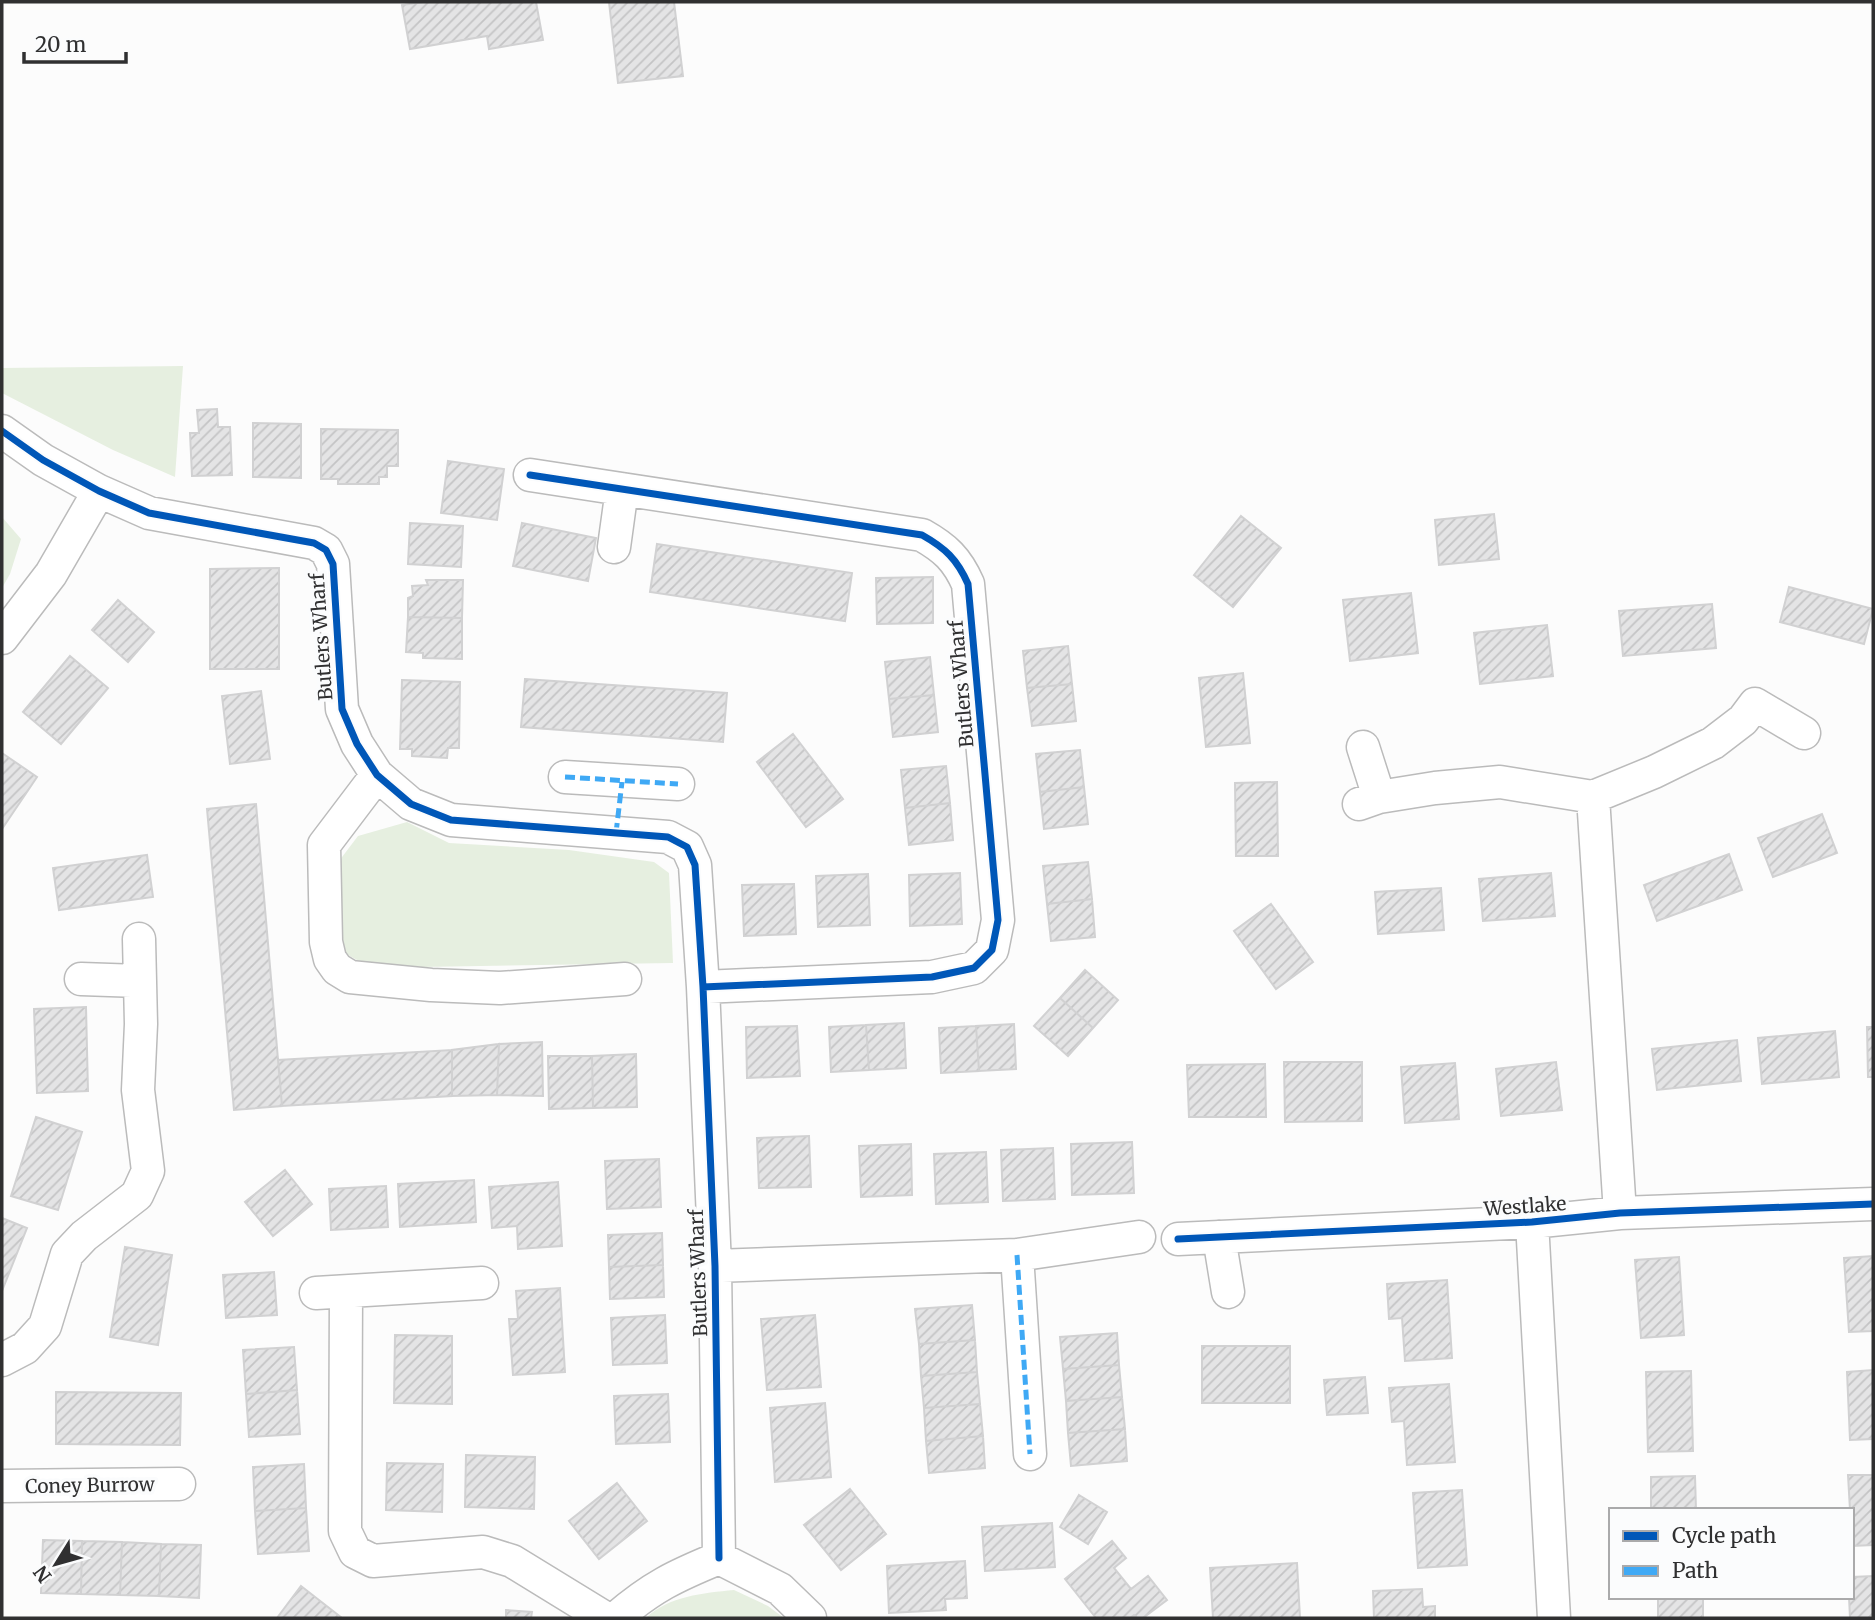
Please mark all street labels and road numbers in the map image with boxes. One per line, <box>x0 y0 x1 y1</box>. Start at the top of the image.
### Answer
street label: Butlers Wharf <box>305 572 337 701</box>
street label: Butlers Wharf <box>943 619 979 749</box>
street label: Westlake <box>1482 1191 1567 1221</box>
street label: Butlers Wharf <box>684 1208 712 1337</box>
street label: Coney Burrow <box>25 1472 156 1498</box>

